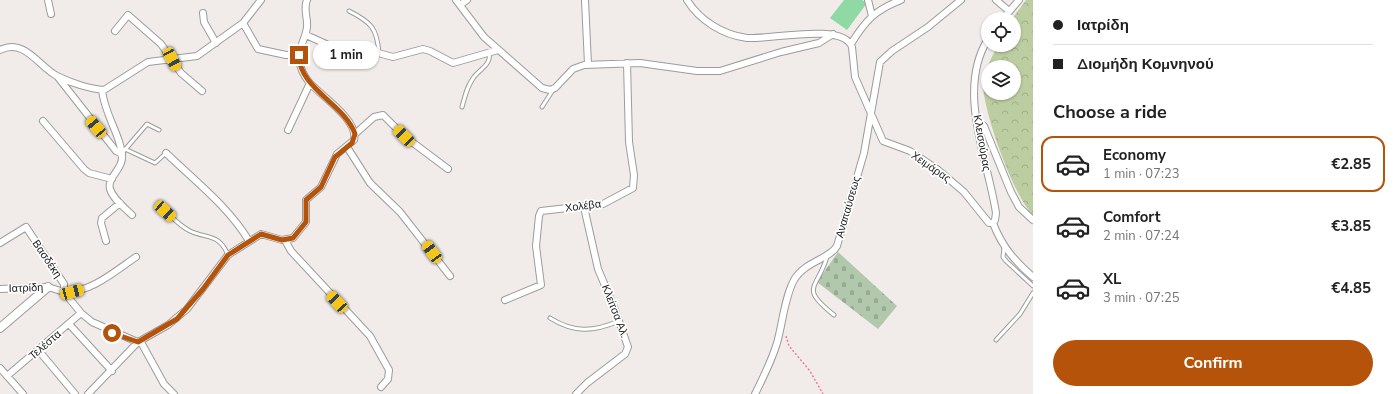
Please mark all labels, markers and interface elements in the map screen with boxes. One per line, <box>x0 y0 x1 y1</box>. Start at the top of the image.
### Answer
map controls <box>981 12 1021 100</box>
button: locate <box>981 12 1021 52</box>
text: Ιατρίδη <box>1077 15 1129 35</box>
callout: 1 min <box>313 41 379 69</box>
car <box>161 46 183 72</box>
route end <box>290 46 308 64</box>
text: 1 min <box>329 46 363 64</box>
text: Διομήδη Κομνηνού <box>1077 54 1214 74</box>
button: layers <box>981 60 1021 100</box>
text: Choose a ride <box>1053 100 1167 124</box>
car <box>84 114 108 140</box>
street label: Κλεισούρας <box>970 114 994 172</box>
car <box>391 123 417 149</box>
text: Economy <box>1103 145 1166 165</box>
icon: car <box>1055 146 1091 182</box>
street label: Χειμάρας <box>908 148 954 186</box>
text: €2.85 <box>1331 154 1371 174</box>
text: 1 min · 07:23 <box>1103 165 1179 183</box>
street label: Αναπαύσεως <box>832 174 864 240</box>
street label: Χολέβα <box>564 196 603 216</box>
car <box>152 199 178 223</box>
text: Comfort <box>1103 207 1160 227</box>
icon: car <box>1055 208 1091 244</box>
text: €3.85 <box>1331 216 1371 236</box>
text: 2 min · 07:24 <box>1103 227 1179 245</box>
street label: Βασδέκη <box>29 237 65 281</box>
car <box>420 239 444 265</box>
text: XL <box>1103 269 1122 289</box>
icon: car <box>1055 270 1091 306</box>
text: €4.85 <box>1331 278 1371 298</box>
street label: Ιατρίδη <box>8 280 44 296</box>
street label: Κλείτσα Αλ. <box>598 282 632 340</box>
car <box>59 283 85 301</box>
car <box>324 289 350 315</box>
text: 3 min · 07:25 <box>1103 289 1179 307</box>
route start <box>103 324 121 342</box>
street label: Τελέστα <box>26 326 65 363</box>
button: Confirm <box>1053 340 1373 386</box>

